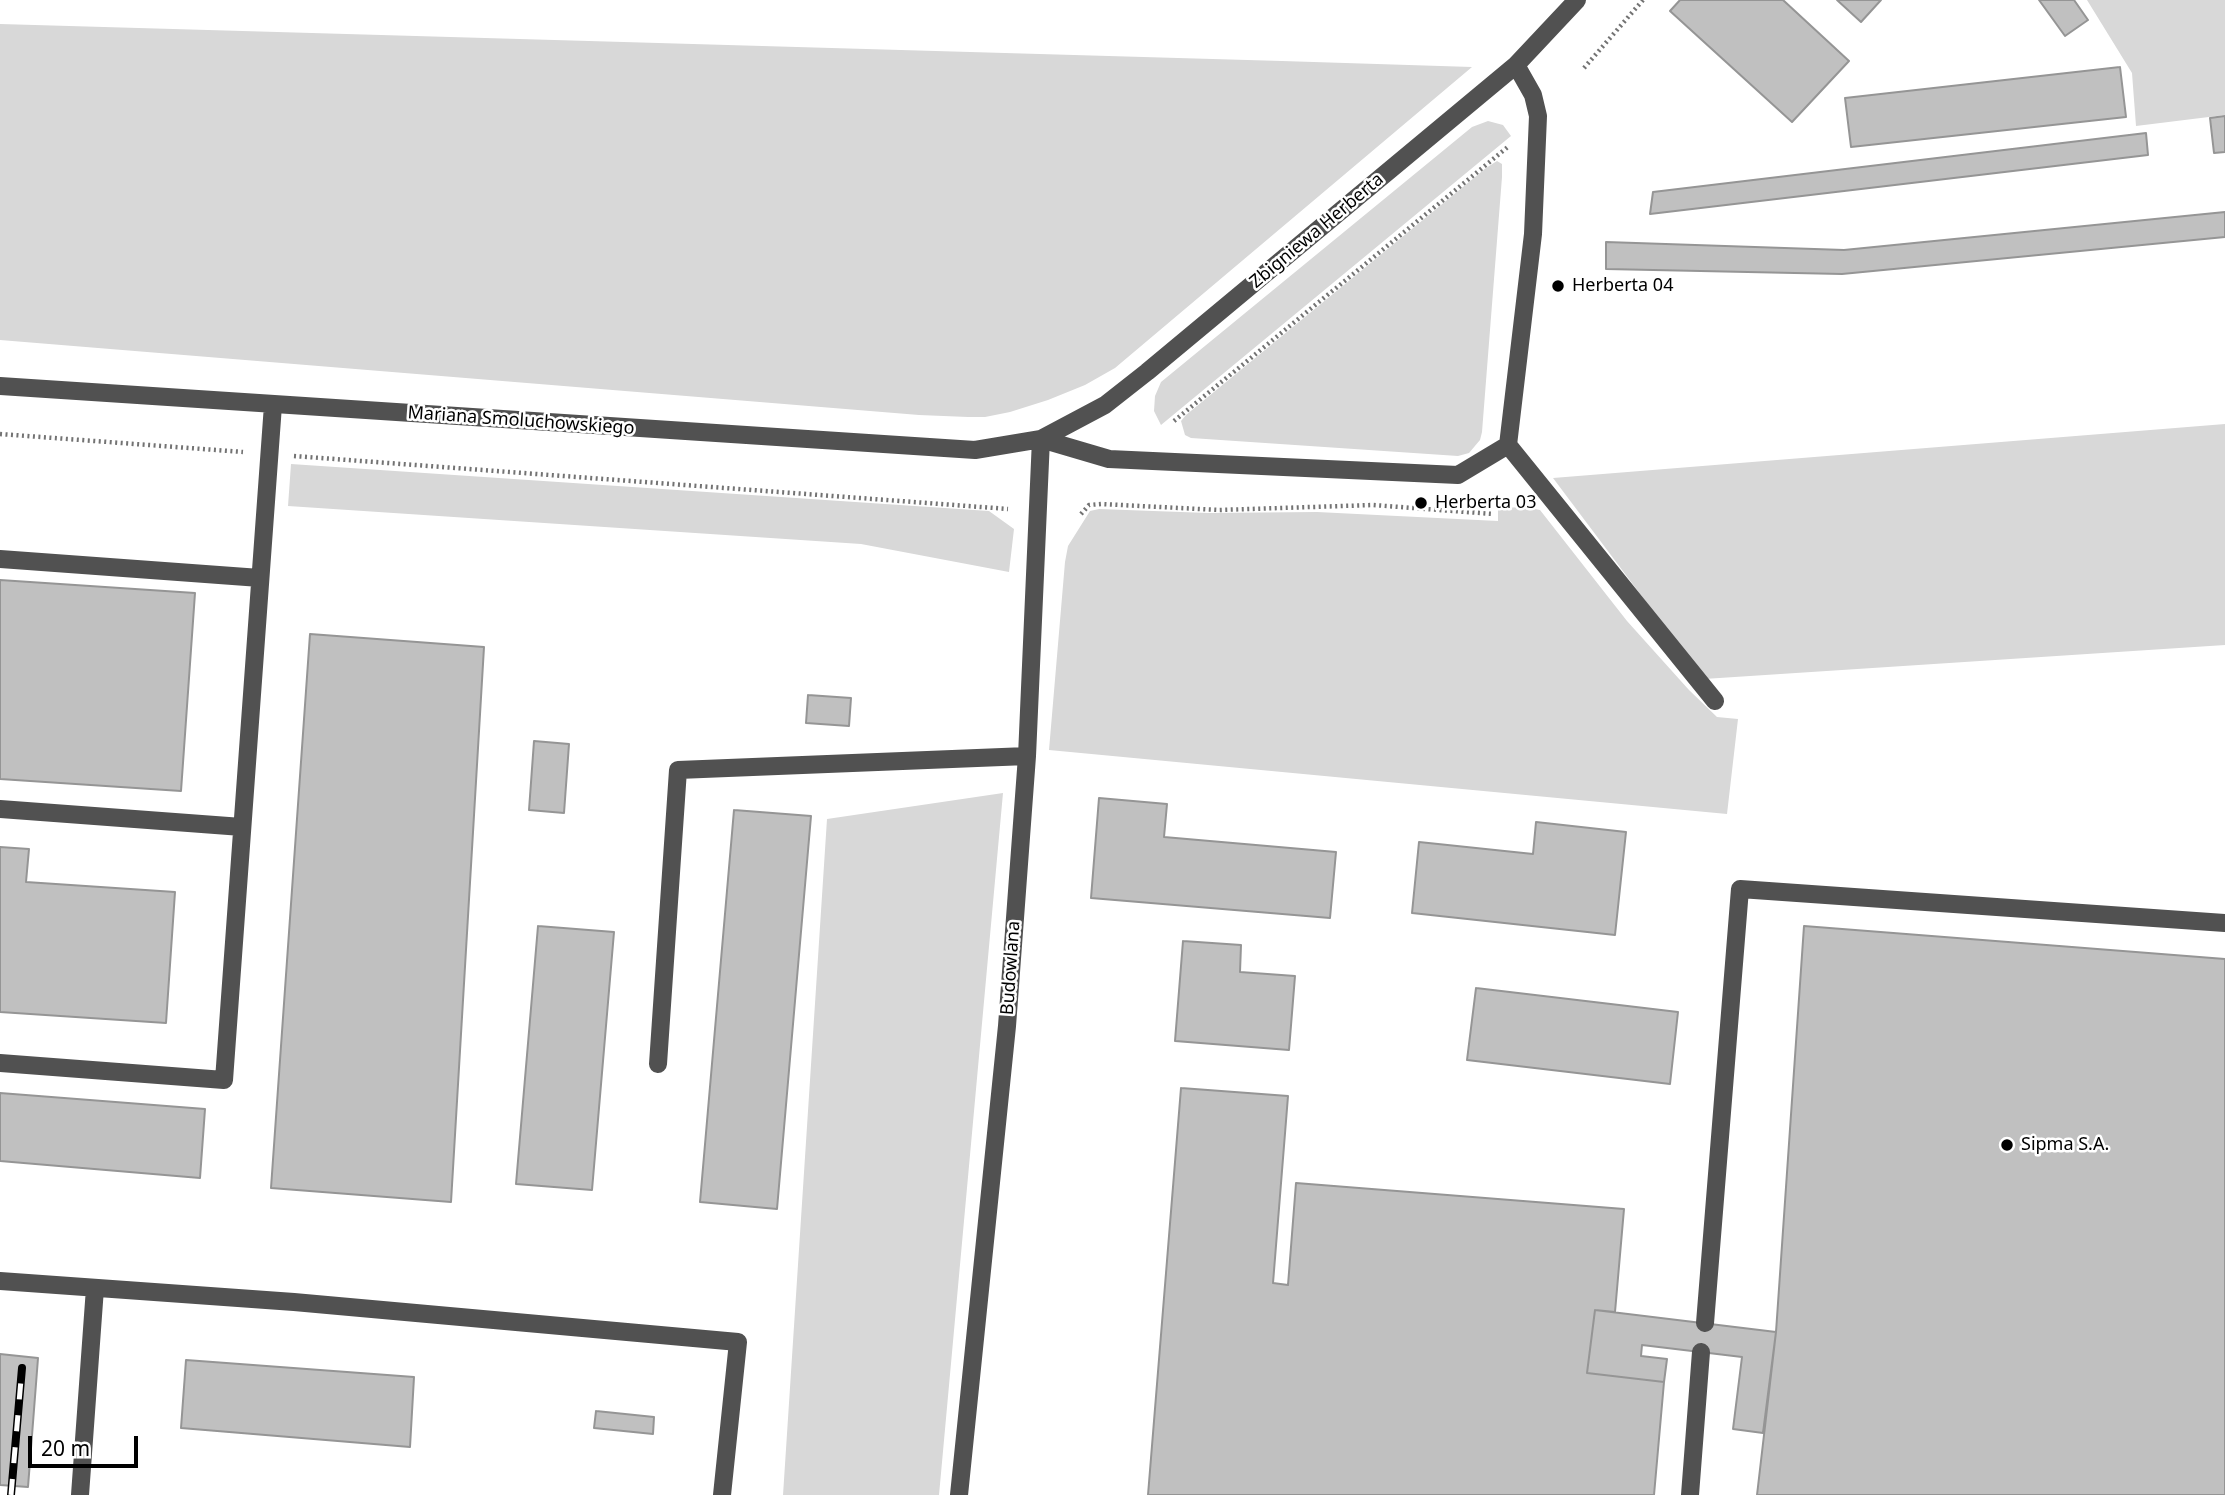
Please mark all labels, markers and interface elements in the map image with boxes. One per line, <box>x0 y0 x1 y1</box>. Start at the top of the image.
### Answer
street label: Zbigniewa Herberta <box>1246 169 1388 293</box>
place label: Herberta 04 <box>1572 275 1673 297</box>
marker: Herberta 04 <box>1550 278 1566 294</box>
street label: Mariana Smoluchowskiego <box>407 402 635 440</box>
place label: Herberta 03 <box>1435 492 1536 514</box>
marker: Herberta 03 <box>1413 495 1429 511</box>
street label: Budowlana <box>997 920 1025 1016</box>
place label: Sipma S.A. <box>2021 1134 2109 1156</box>
marker: Sipma S.A. <box>1999 1137 2015 1153</box>
scale bar <box>32 1422 142 1466</box>
text: 20 m <box>41 1434 90 1462</box>

